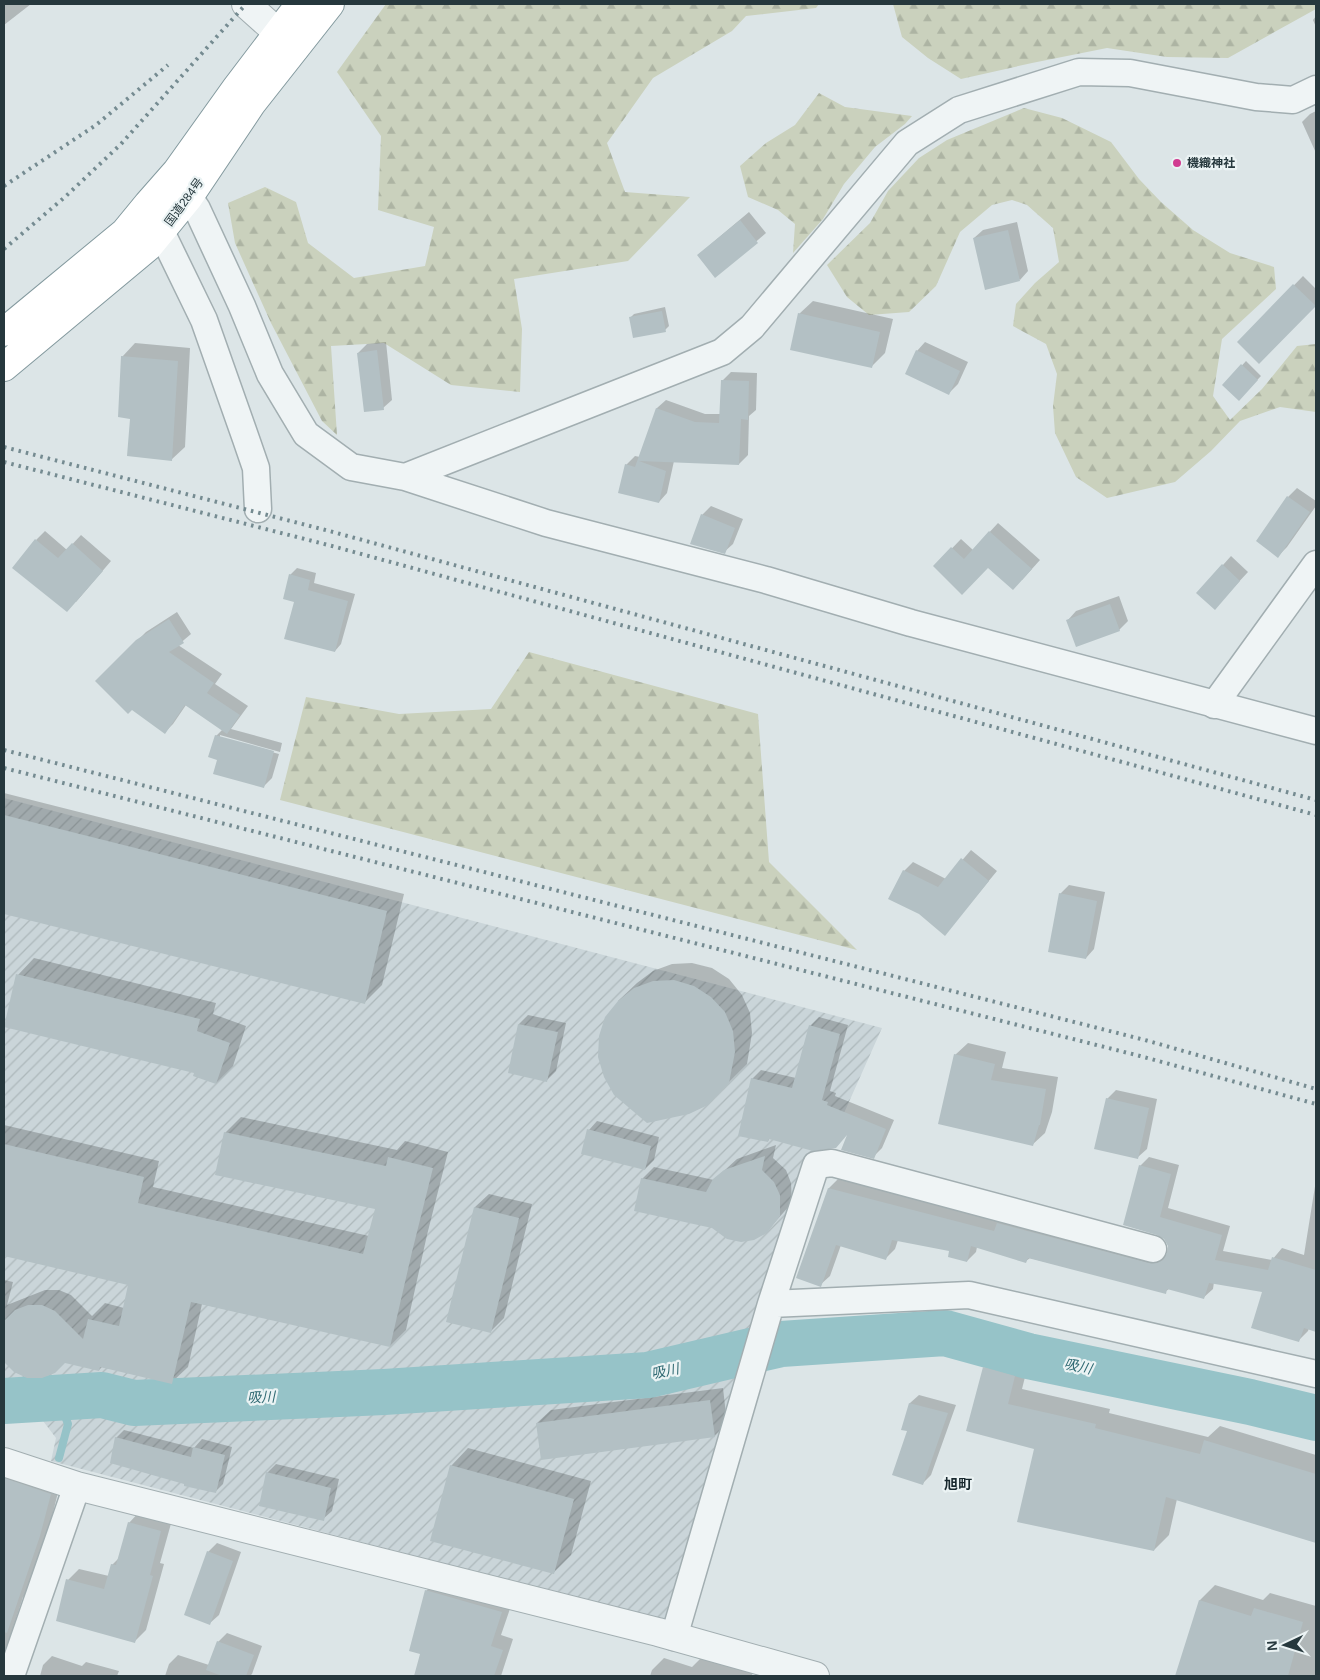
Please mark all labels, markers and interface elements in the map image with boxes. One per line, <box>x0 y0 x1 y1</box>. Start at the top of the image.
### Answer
place label: 機織神社 <box>1187 156 1235 170</box>
marker: 機織神社 <box>1171 157 1183 169</box>
street label: 国道284号 <box>162 175 206 229</box>
water label: 吸川 <box>1063 1355 1095 1377</box>
water label: 吸川 <box>650 1360 682 1382</box>
water label: 吸川 <box>247 1388 277 1405</box>
district label: 旭町 <box>944 1476 972 1492</box>
north arrow <box>1260 1620 1310 1670</box>
text: N <box>1264 1640 1280 1652</box>

